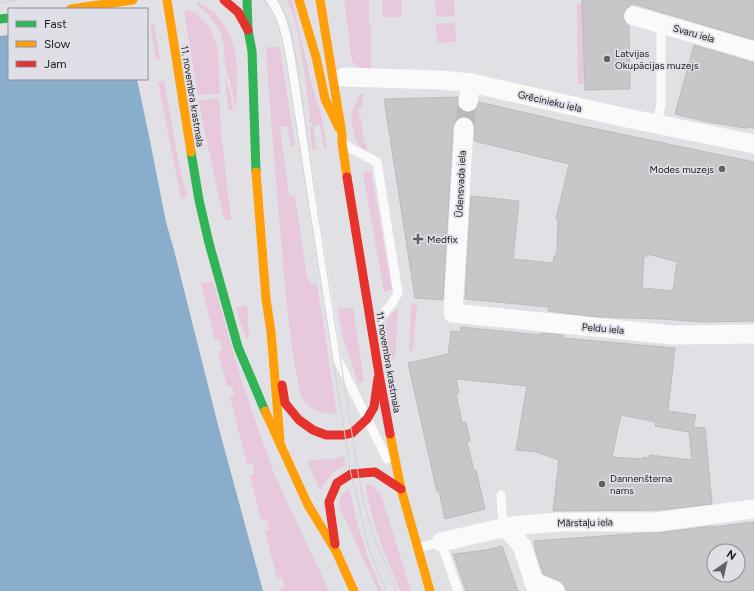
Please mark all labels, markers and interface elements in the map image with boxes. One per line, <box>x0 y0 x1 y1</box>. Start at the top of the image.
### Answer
legend <box>8 8 148 80</box>
text: Fast <box>44 17 67 31</box>
street label: Svaru iela <box>671 21 716 46</box>
text: Slow <box>44 37 71 51</box>
street label: 11. novembra krastmala <box>178 44 207 148</box>
place label: Latvijas Okupācijas muzejs <box>615 47 699 72</box>
marker: Latvijas Okupācijas muzejs <box>602 54 612 64</box>
text: Jam <box>44 57 67 71</box>
street label: Grēcinieku iela <box>516 88 583 115</box>
street label: Ūdensvada iela <box>452 150 469 218</box>
place label: Modes muzejs <box>649 163 714 176</box>
marker: Modes muzejs <box>717 164 727 174</box>
marker: Medfix <box>412 233 424 245</box>
place label: Medfix <box>427 233 458 246</box>
street label: 11. novembra krastmala <box>373 310 404 414</box>
street label: Peldu iela <box>581 320 625 337</box>
place label: Dannenšterna nams <box>610 472 672 497</box>
marker: Dannenšterna nams <box>597 479 607 489</box>
street label: Mārstaļu iela <box>557 516 613 529</box>
north arrow <box>706 543 746 583</box>
text: N <box>724 547 738 563</box>

